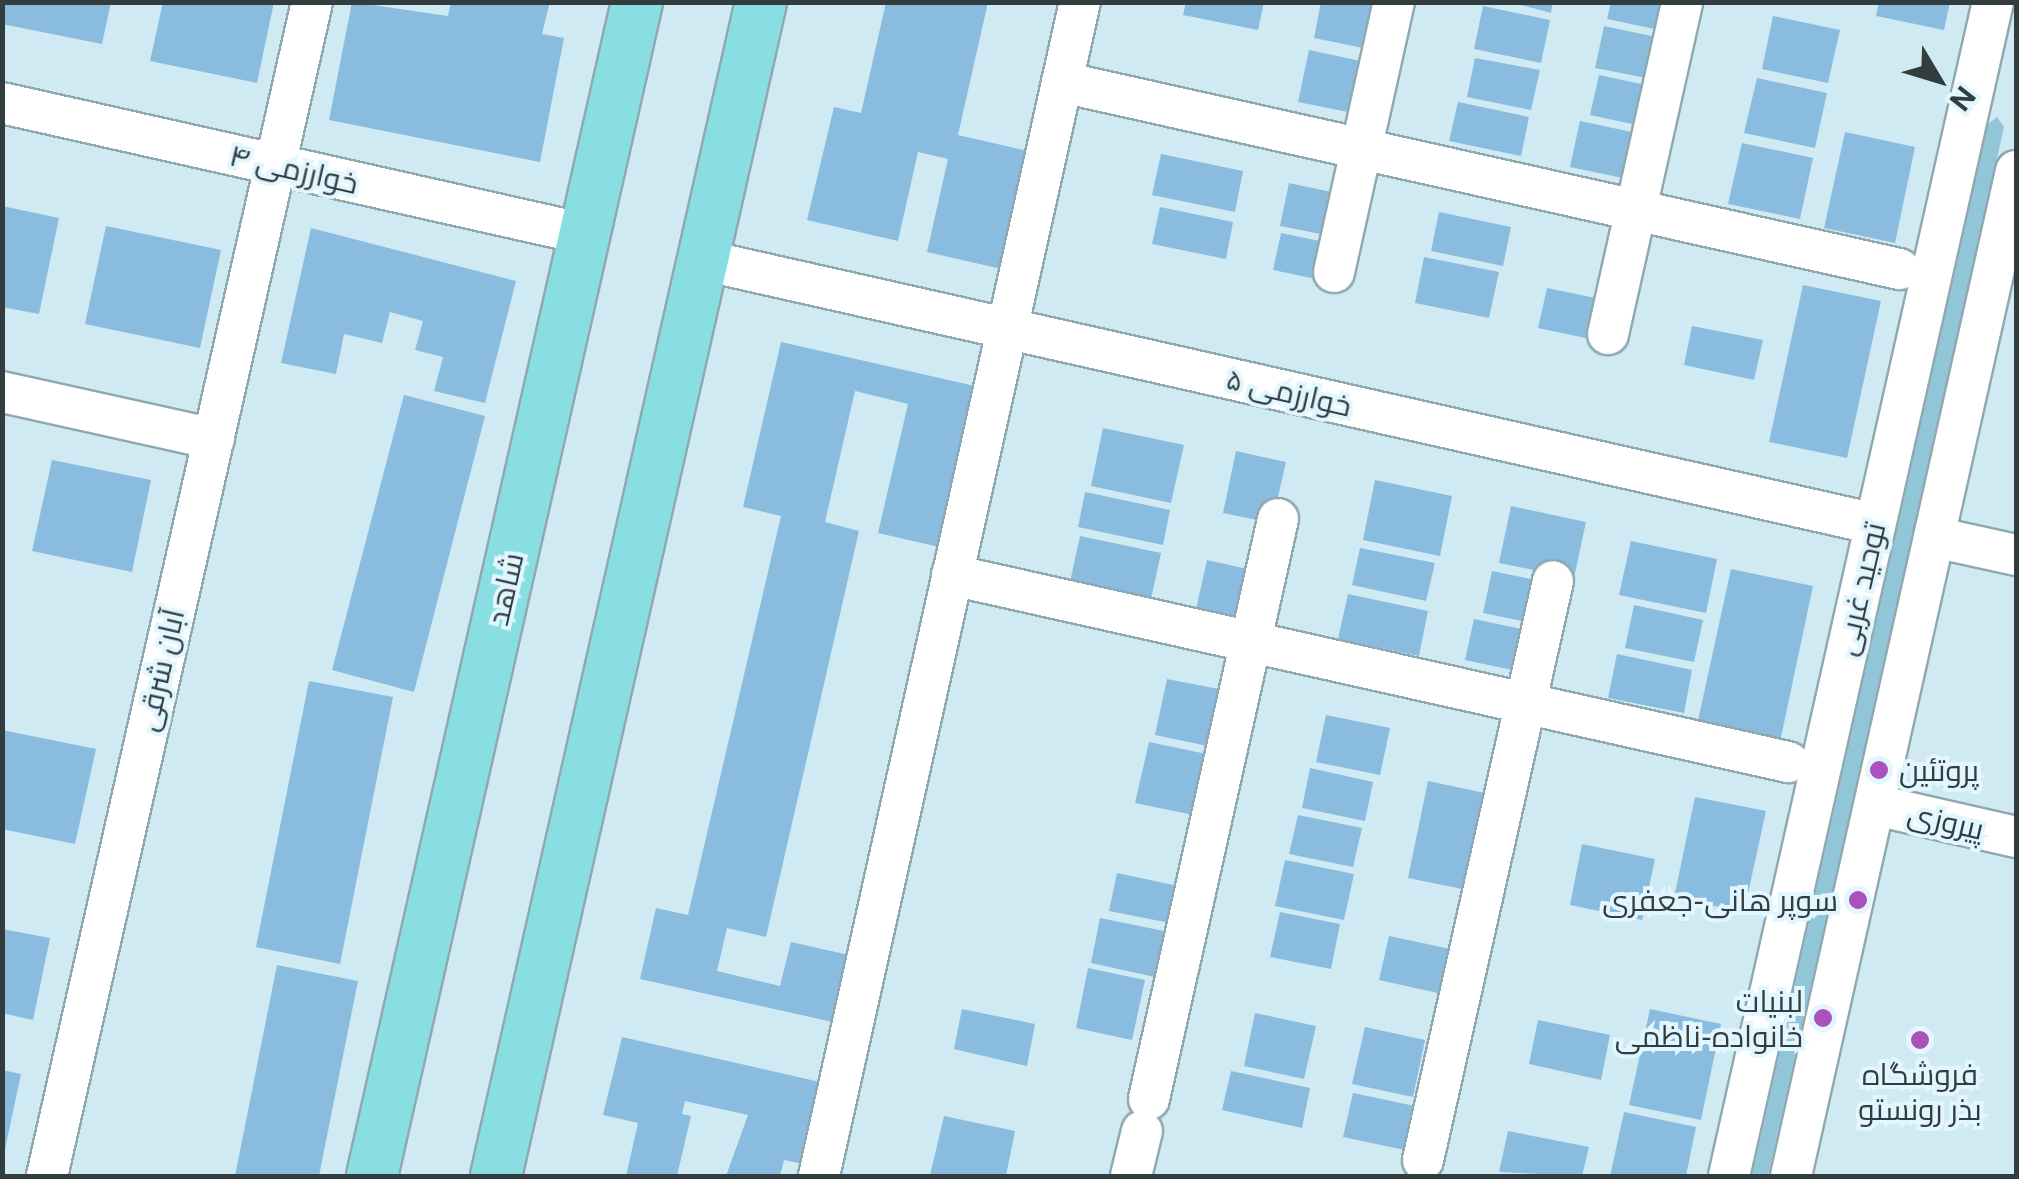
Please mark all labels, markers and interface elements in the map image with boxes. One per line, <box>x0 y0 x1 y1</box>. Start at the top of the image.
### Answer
north arrow <box>1889 30 1989 130</box>
text: N <box>1943 80 1983 118</box>
street label: خوارزمی ۴ <box>226 137 362 201</box>
street label: خوارزمی ۵ <box>1223 360 1355 424</box>
street label: توحید غربی <box>1827 519 1893 659</box>
street label: شاهد <box>479 549 531 629</box>
street label: آبان شرقی <box>128 605 192 735</box>
place label: پروتئین <box>1899 752 1979 788</box>
marker: پروتئین <box>1868 759 1890 781</box>
street label: پیروزی <box>1904 795 1988 847</box>
place label: سوپر هانی-جعفری <box>1602 882 1838 918</box>
marker: سوپر هانی-جعفری <box>1847 889 1869 911</box>
place label: لبنیات خانواده-ناظمی <box>1615 983 1803 1054</box>
marker: لبنیات خانواده-ناظمی <box>1812 1007 1834 1029</box>
marker: فروشگاه بذر رونستو <box>1909 1029 1931 1051</box>
place label: فروشگاه بذر رونستو <box>1858 1056 1982 1126</box>

